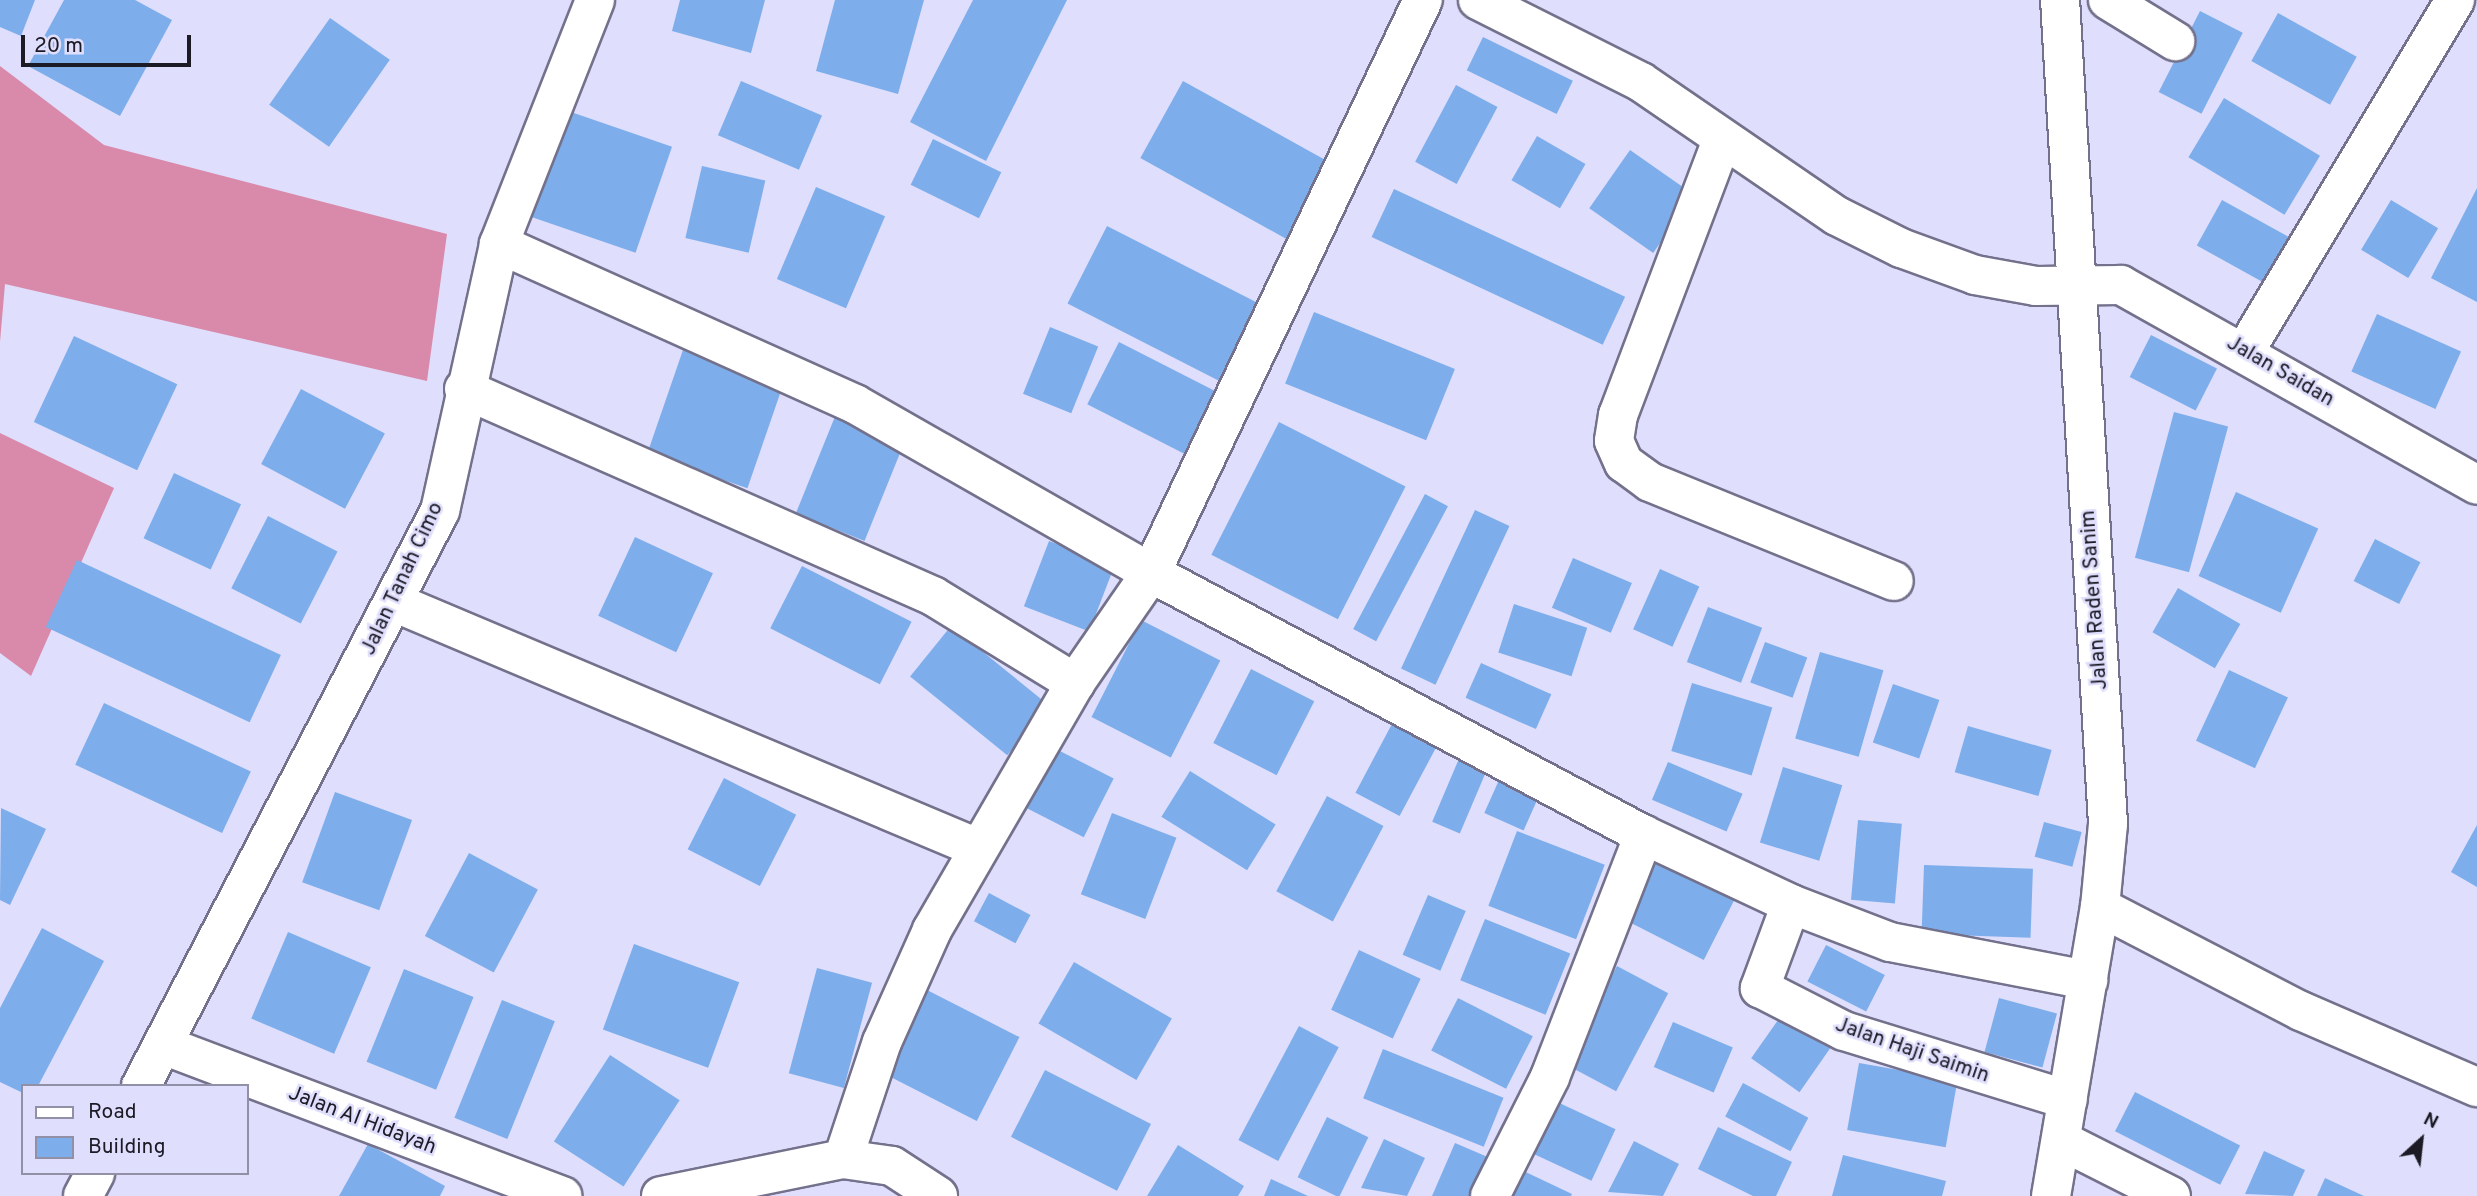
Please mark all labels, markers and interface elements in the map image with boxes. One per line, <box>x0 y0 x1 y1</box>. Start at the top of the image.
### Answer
scale bar <box>24 21 194 65</box>
text: 20 m <box>34 33 83 60</box>
street label: Jalan Saidan <box>2222 331 2338 413</box>
street label: Jalan Tanah Cimo <box>356 498 450 660</box>
street label: Jalan Raden Sanim <box>2076 509 2114 691</box>
street label: Jalan Haji Saimin <box>1832 1013 1992 1089</box>
street label: Jalan Al Hidayah <box>284 1081 440 1161</box>
legend <box>21 1084 248 1175</box>
text: Road <box>88 1099 137 1126</box>
north arrow <box>2386 1105 2456 1175</box>
text: N <box>2419 1107 2442 1135</box>
text: Building <box>88 1134 166 1161</box>

